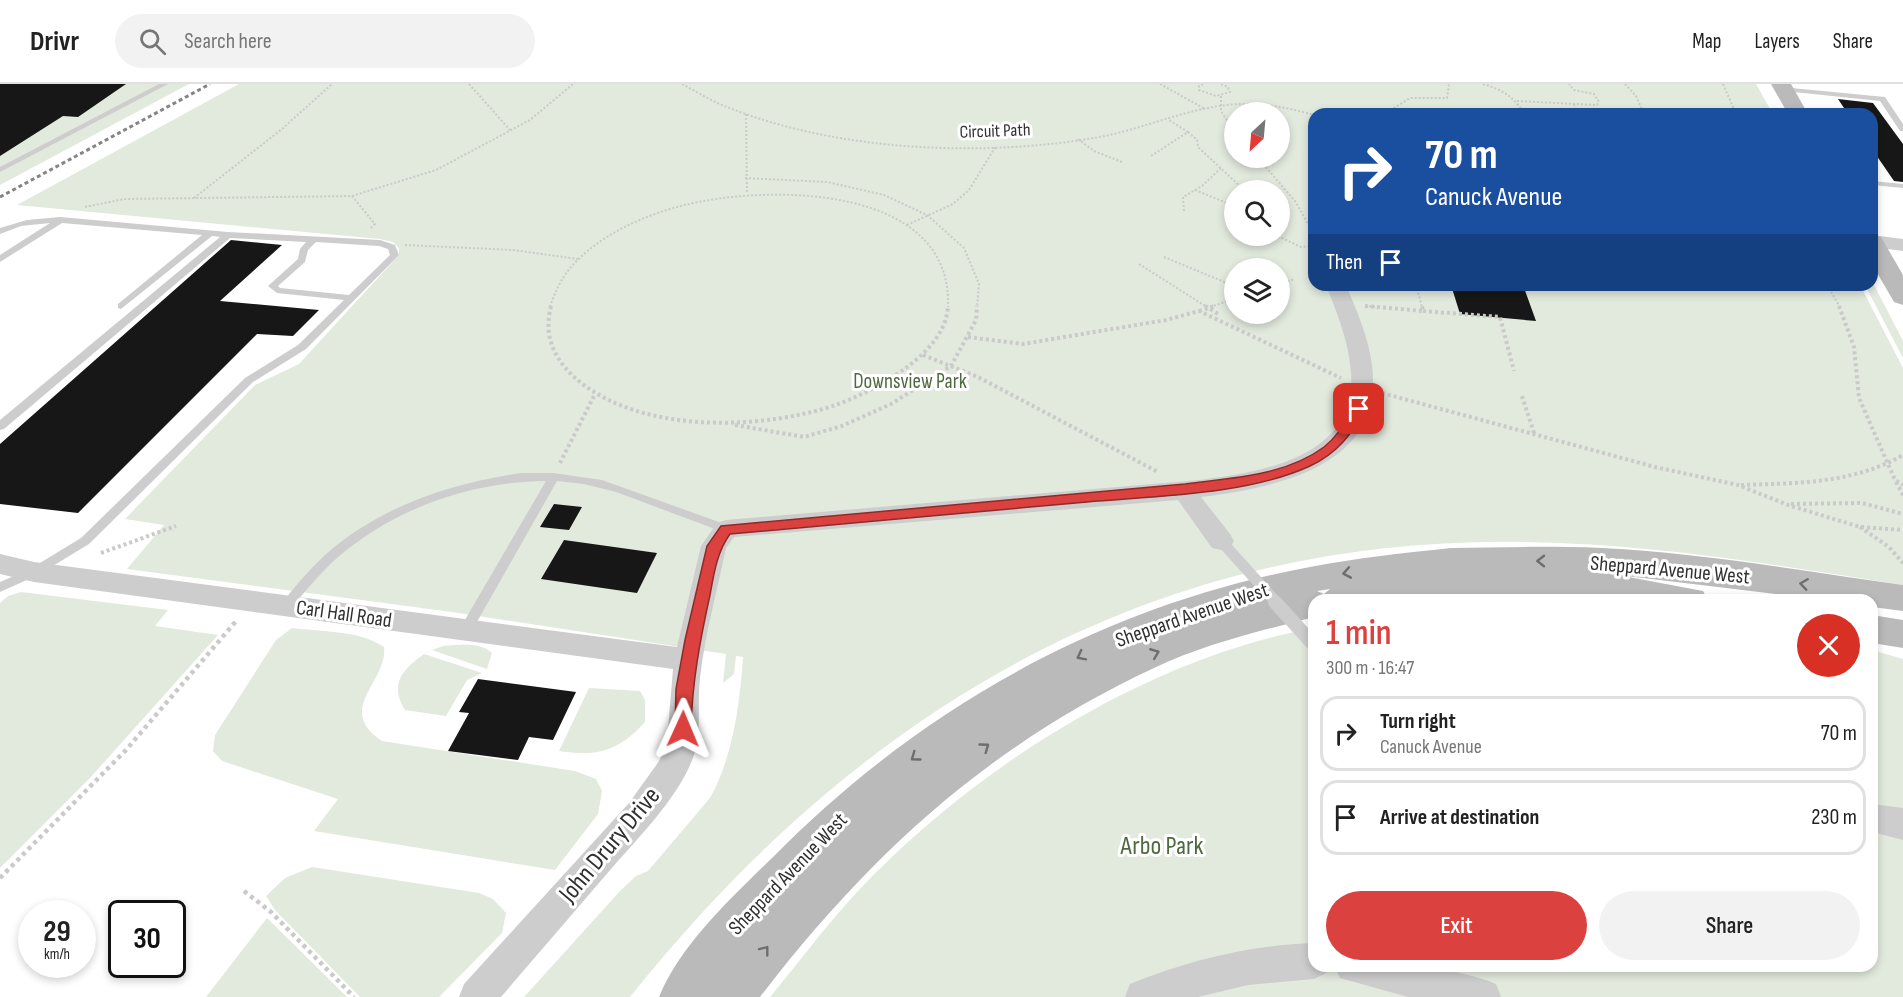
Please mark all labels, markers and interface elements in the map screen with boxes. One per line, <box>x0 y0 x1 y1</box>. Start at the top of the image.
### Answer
search box <box>115 14 535 68</box>
text: Drivr <box>30 25 79 58</box>
icon: search <box>136 25 169 58</box>
text: Search here <box>184 28 272 55</box>
text: Map <box>1692 29 1721 54</box>
text: Layers <box>1754 29 1800 54</box>
text: Share <box>1833 29 1873 54</box>
north arrow <box>1224 102 1290 168</box>
map controls <box>1224 102 1290 324</box>
street label: Circuit Path <box>959 119 1031 143</box>
text: 70 m <box>1425 130 1498 181</box>
icon: right <box>1326 132 1404 210</box>
button: search <box>1224 180 1290 246</box>
text: Canuck Avenue <box>1425 181 1562 213</box>
icon: arrive <box>1374 246 1407 279</box>
text: Then <box>1326 249 1362 276</box>
button: layers <box>1224 258 1290 324</box>
park label: Downsview Park <box>853 369 967 394</box>
pin <box>1333 383 1384 434</box>
icon: arrive <box>1342 392 1375 425</box>
street label: Sheppard Avenue West <box>1589 551 1751 589</box>
one-way arrow <box>1536 555 1545 567</box>
one-way arrow <box>1342 567 1351 579</box>
street label: Sheppard Avenue West <box>1112 577 1272 653</box>
one-way arrow <box>1799 578 1808 590</box>
street label: Carl Hall Road <box>295 595 393 633</box>
text: 1 min <box>1326 612 1391 655</box>
button: close <box>1797 614 1860 677</box>
one-way arrow <box>1149 648 1160 660</box>
one-way arrow <box>1077 649 1088 660</box>
text: 300 m · 16:47 <box>1326 656 1414 680</box>
position arrow <box>651 697 715 761</box>
text: Turn right <box>1380 708 1456 735</box>
icon: right <box>1329 717 1362 750</box>
text: 70 m <box>1821 720 1857 747</box>
text: Canuck Avenue <box>1380 735 1482 759</box>
one-way arrow <box>978 743 989 754</box>
one-way arrow <box>910 749 921 760</box>
street label: John Drury Drive <box>552 781 667 910</box>
icon: arrive <box>1329 801 1362 834</box>
text: Arrive at destination <box>1380 804 1539 831</box>
text: 230 m <box>1811 804 1857 831</box>
street label: Sheppard Avenue West <box>723 808 853 940</box>
park label: Arbo Park <box>1120 831 1203 862</box>
button: Exit <box>1326 891 1587 960</box>
button: Share <box>1599 891 1860 960</box>
speed limit sign: 30 <box>108 900 186 978</box>
text: 29 <box>43 914 71 950</box>
text: km/h <box>44 945 70 964</box>
one-way arrow <box>758 946 769 957</box>

